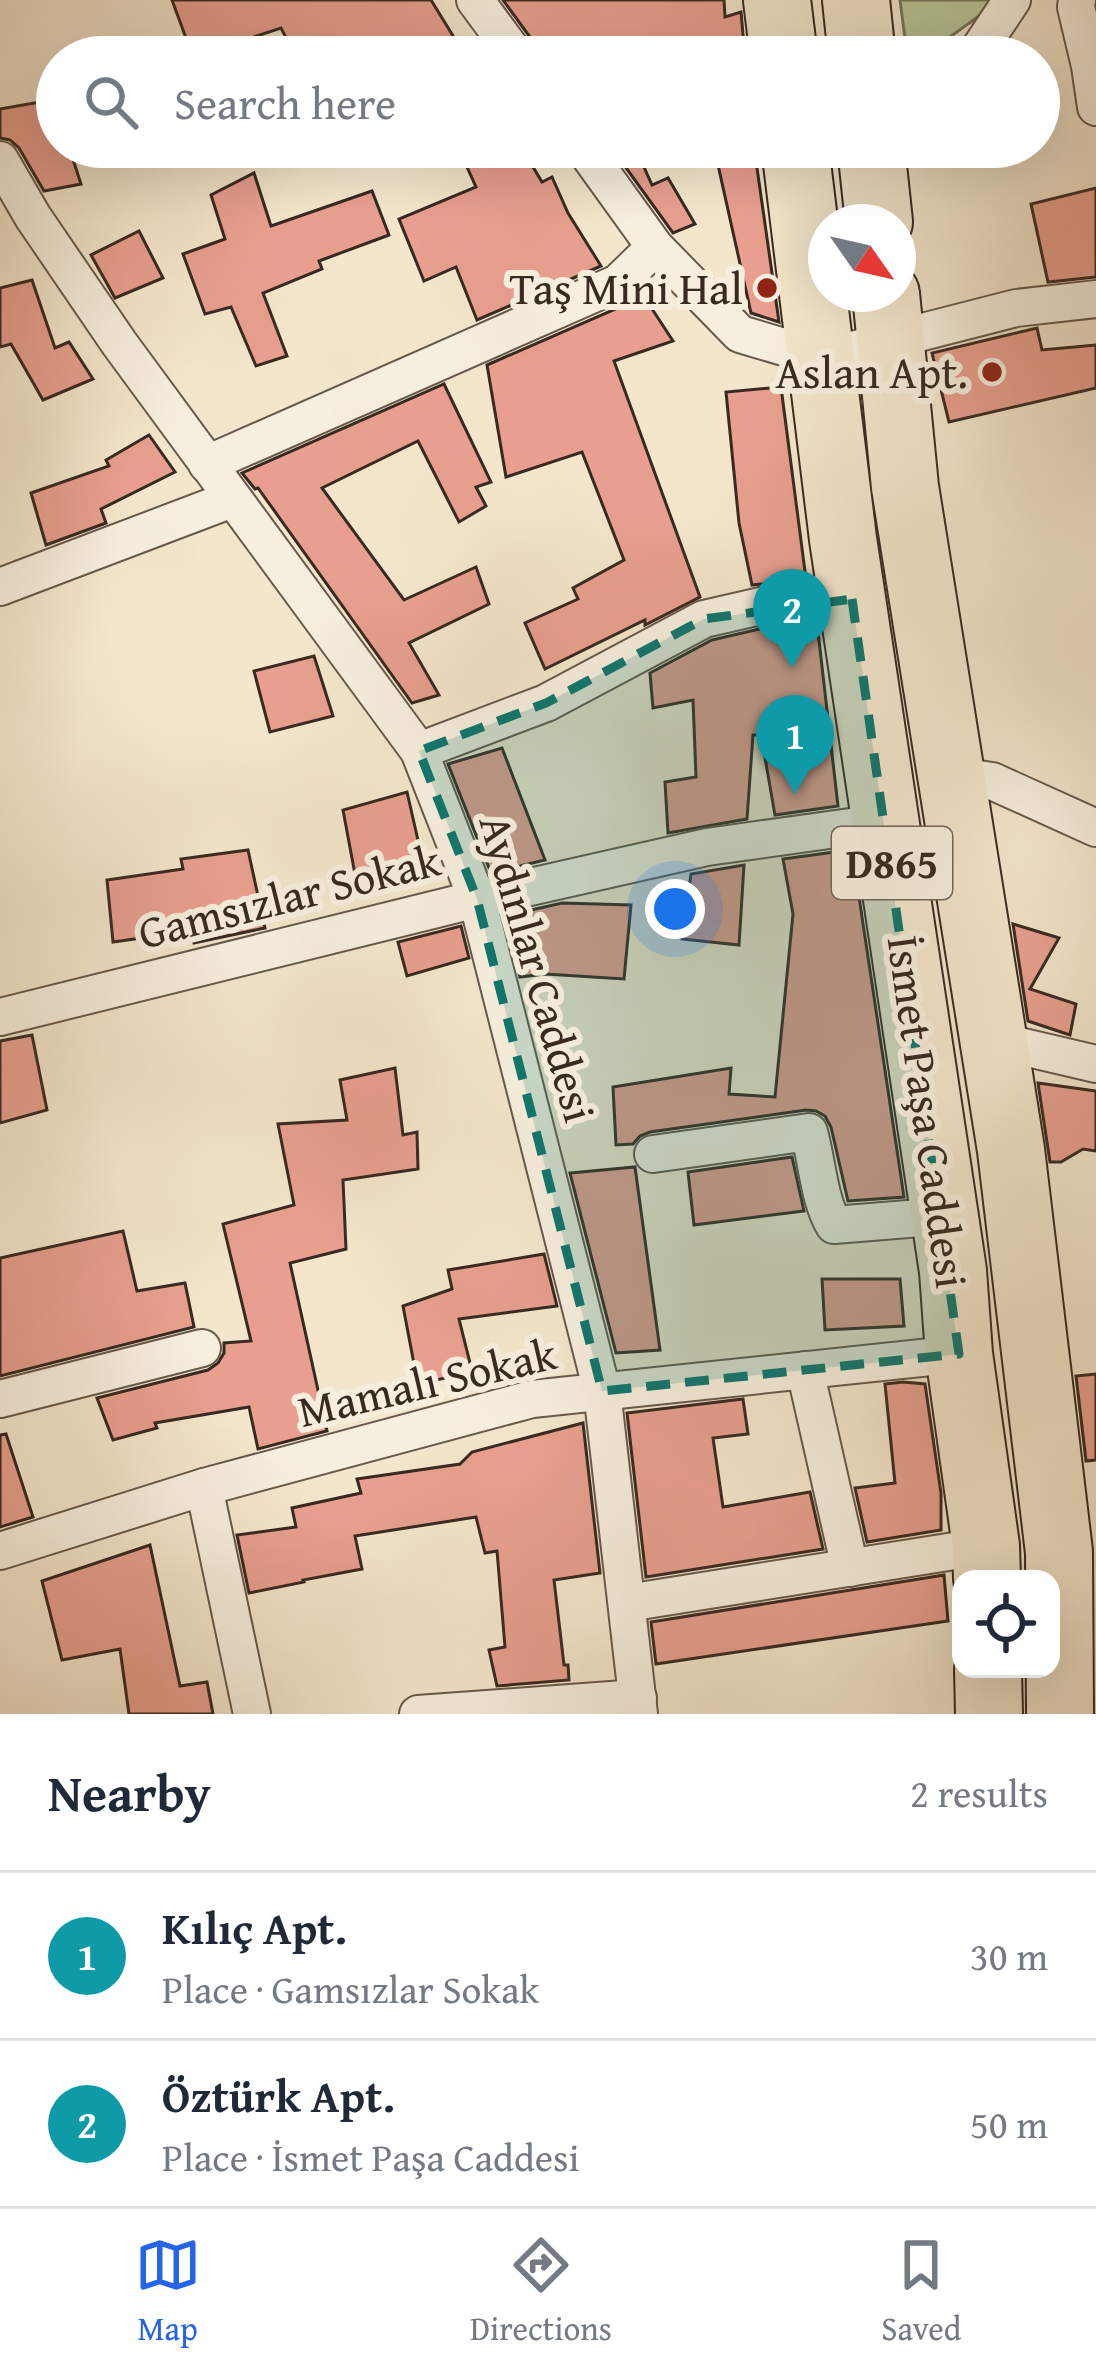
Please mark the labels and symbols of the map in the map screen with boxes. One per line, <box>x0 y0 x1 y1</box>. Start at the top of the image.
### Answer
north arrow <box>808 204 916 312</box>
place label: Taş Mini Hal <box>509 255 743 320</box>
marker: Taş Mini Hal <box>754 275 780 301</box>
place label: Aslan Apt. <box>775 339 968 404</box>
marker: Aslan Apt. <box>979 359 1005 385</box>
pin: 2 <box>753 569 831 668</box>
pin: 1 <box>756 695 834 794</box>
street label: Aydınlar Caddesi <box>464 806 613 1129</box>
street label: Gamsızlar Sokak <box>131 827 447 964</box>
road number: D865 <box>832 827 952 899</box>
your location <box>645 879 705 939</box>
street label: İsmet Paşa Caddesi <box>872 932 985 1292</box>
street label: Mamalı Sokak <box>291 1320 563 1443</box>

